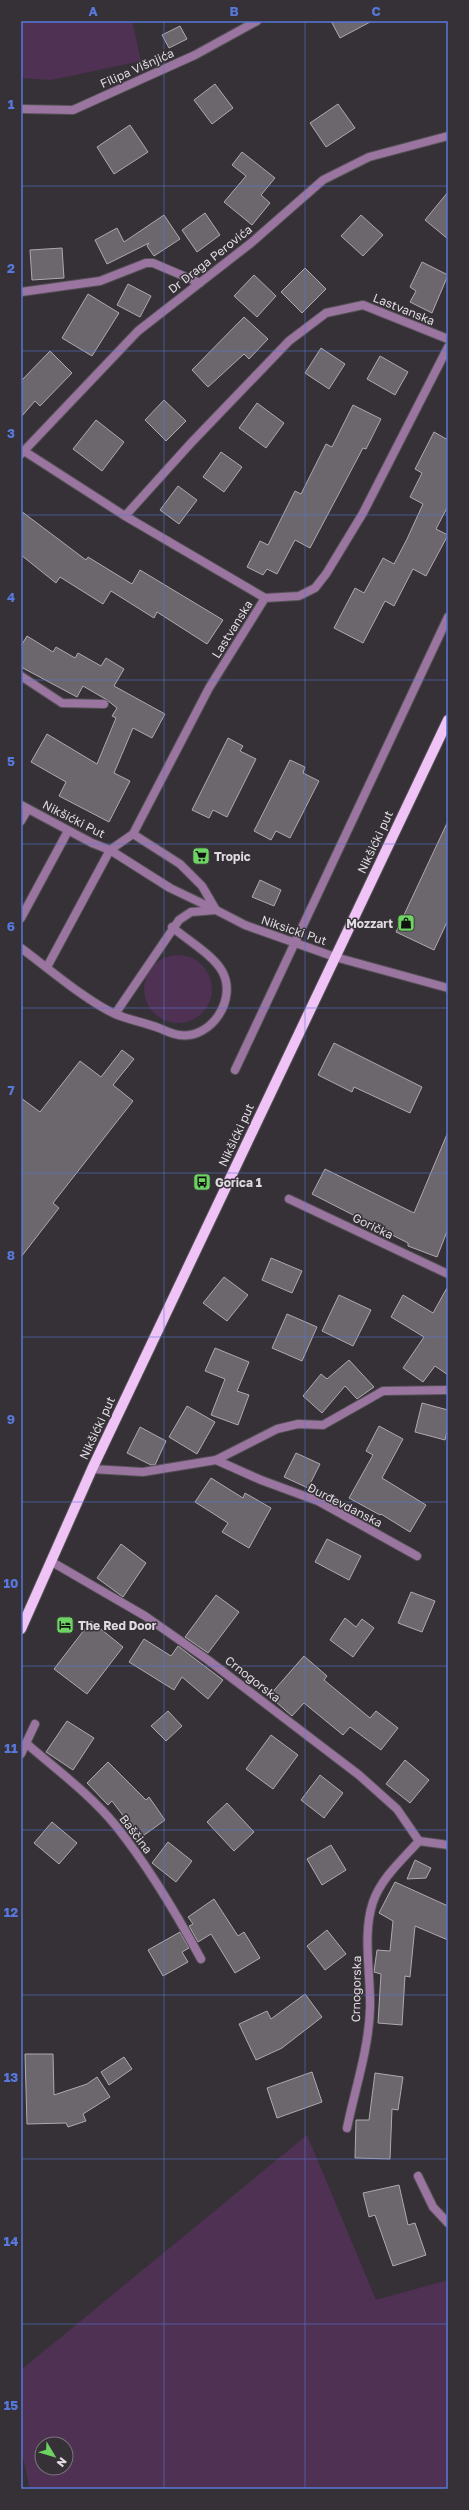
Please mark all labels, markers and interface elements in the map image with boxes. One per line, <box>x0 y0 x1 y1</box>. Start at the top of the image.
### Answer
text: A <box>88 3 98 19</box>
text: B <box>229 3 239 19</box>
text: C <box>371 3 381 19</box>
street label: Filipa Višnjića <box>98 45 176 91</box>
text: 1 <box>8 96 15 112</box>
street label: Dr Draga Perovića <box>165 222 255 296</box>
text: 2 <box>7 260 15 276</box>
street label: Lastvanska <box>371 290 437 328</box>
text: 3 <box>7 425 15 441</box>
text: 4 <box>7 589 15 605</box>
street label: Lastvanska <box>208 597 256 661</box>
text: 5 <box>7 753 15 769</box>
street label: Nikšićki Put <box>40 797 108 841</box>
street label: Nikšićki put <box>354 808 396 876</box>
supermarket icon: Tropic <box>191 846 211 866</box>
place label: Tropic <box>214 849 251 864</box>
street label: Niksicki Put <box>259 912 329 948</box>
shop icon: Mozzart <box>396 913 416 933</box>
place label: Mozzart <box>346 916 393 931</box>
text: 6 <box>7 918 15 934</box>
text: 7 <box>7 1082 15 1098</box>
street label: Nikšićki put <box>215 1101 257 1169</box>
bus stop icon: Gorica 1 <box>192 1172 212 1192</box>
place label: Gorica 1 <box>215 1175 262 1190</box>
street label: Gorička <box>350 1210 396 1242</box>
text: 8 <box>7 1247 15 1263</box>
street label: Nikšićki put <box>76 1394 118 1462</box>
text: 9 <box>7 1411 15 1427</box>
street label: Đurđevdanska <box>305 1480 385 1530</box>
text: 10 <box>3 1575 19 1591</box>
hotel icon: The Red Door <box>55 1615 75 1635</box>
place label: The Red Door <box>78 1618 157 1633</box>
street label: Crnogorska <box>222 1653 284 1705</box>
text: 11 <box>4 1740 18 1756</box>
street label: Baščina <box>116 1811 156 1857</box>
text: 12 <box>4 1904 18 1920</box>
street label: Crnogorska <box>348 1956 364 2022</box>
text: 13 <box>4 2069 18 2085</box>
text: 14 <box>4 2233 18 2249</box>
text: 15 <box>4 2397 18 2413</box>
north arrow <box>34 2436 74 2476</box>
text: N <box>55 2455 70 2470</box>

